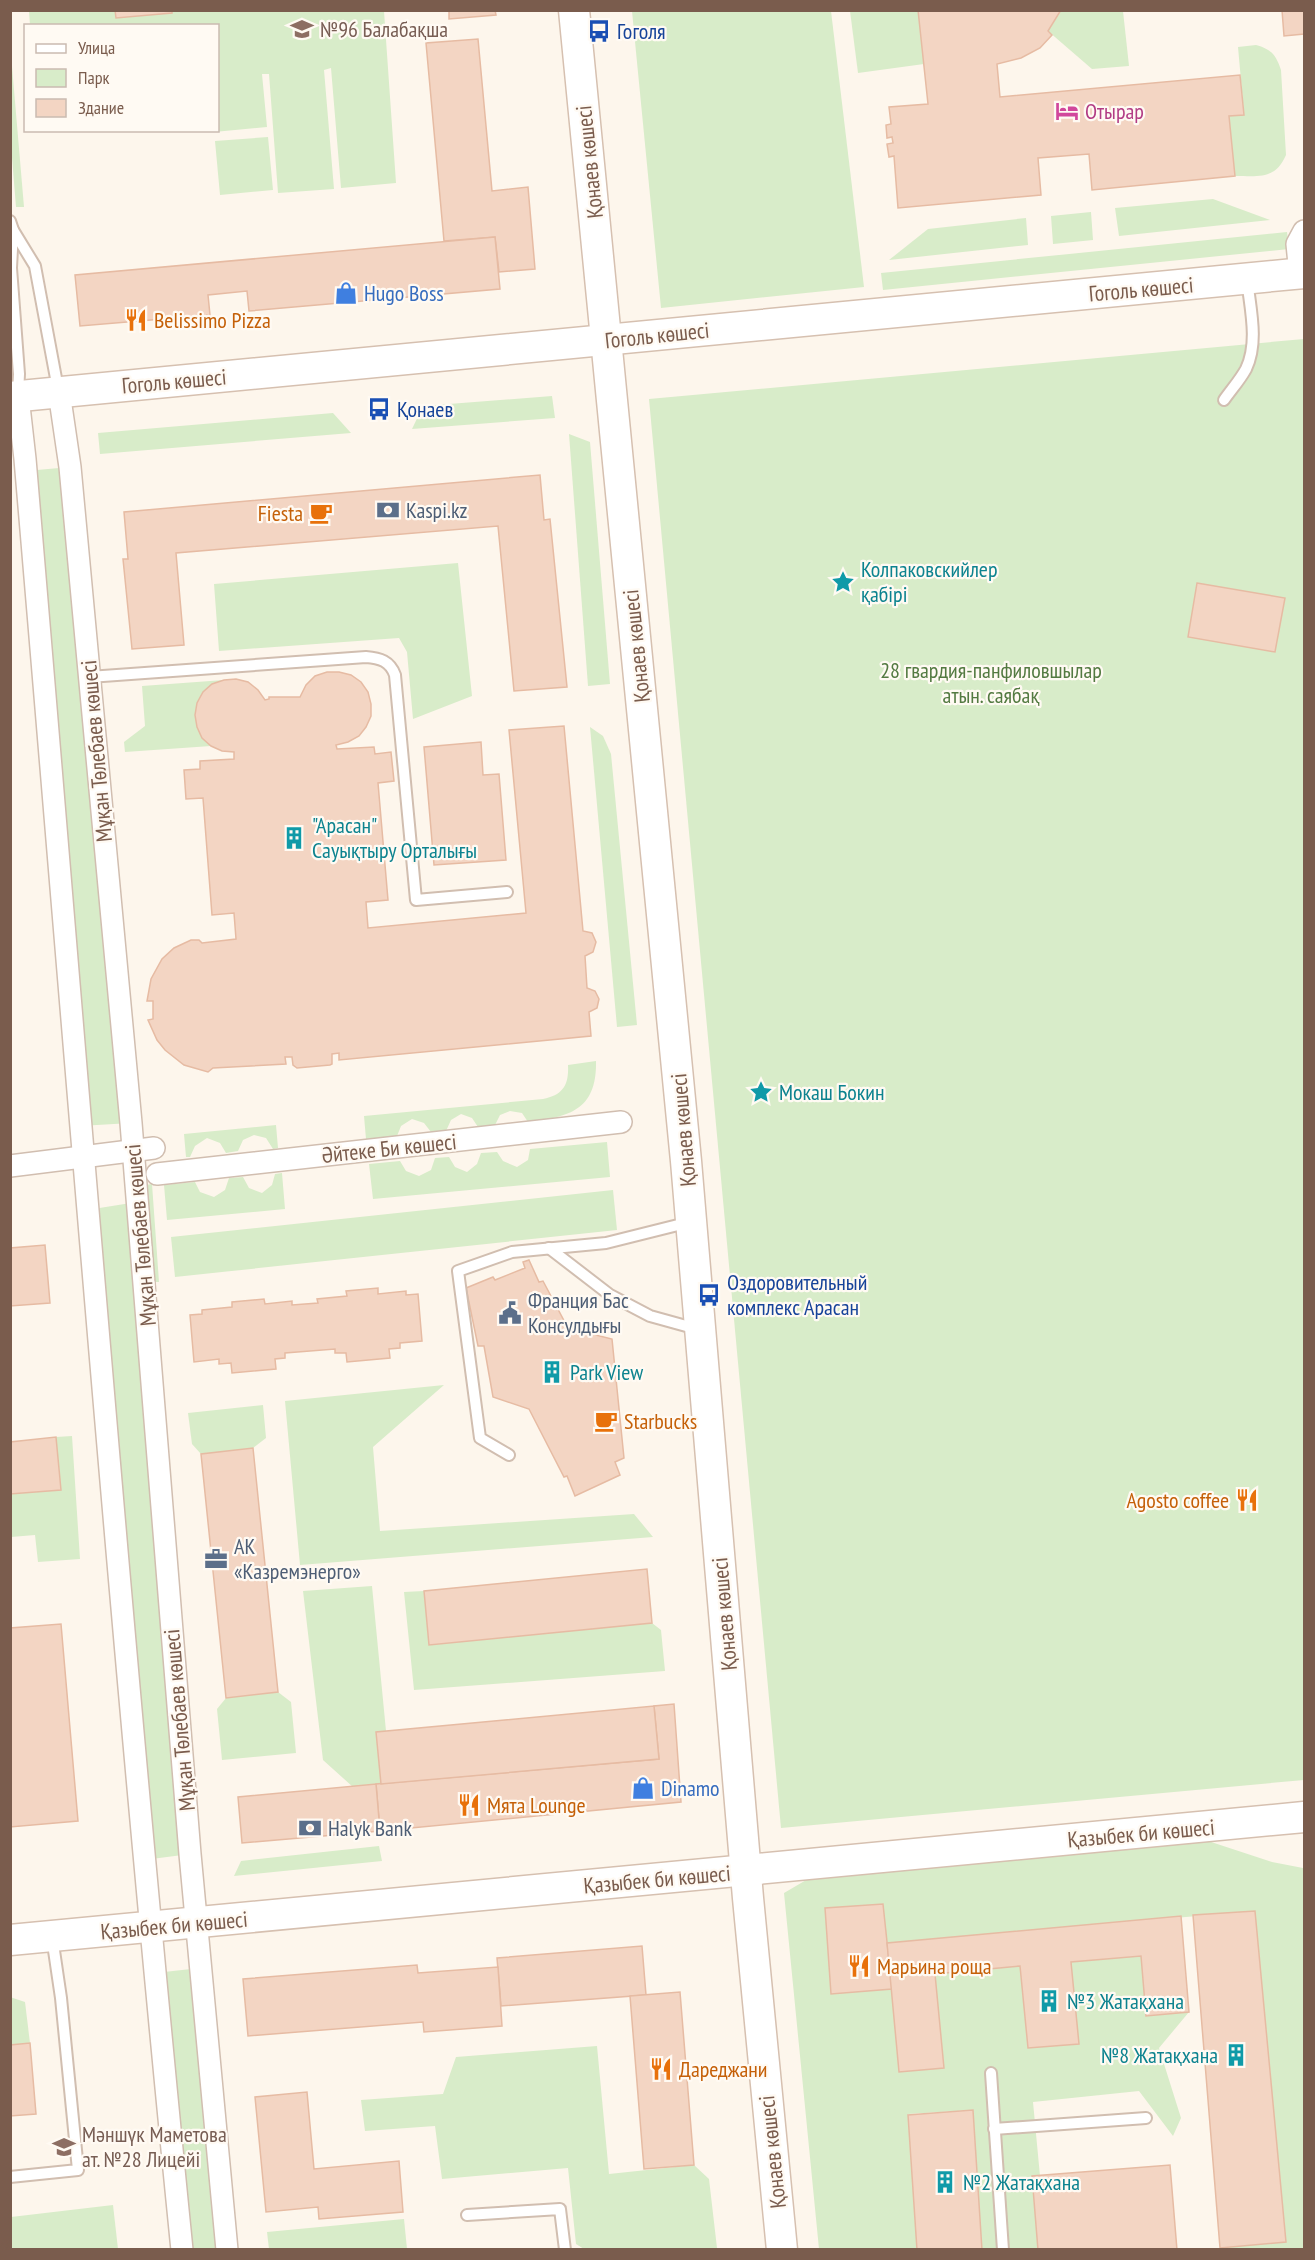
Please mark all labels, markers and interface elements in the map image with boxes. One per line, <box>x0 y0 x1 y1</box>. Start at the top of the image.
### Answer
place label: №96 Балабақша <box>320 15 448 43</box>
school or university icon: №96 Балабақша <box>289 16 315 42</box>
place label: Гоголя <box>617 17 666 45</box>
bus stop icon: Гоголя <box>586 18 612 44</box>
legend <box>24 24 219 132</box>
text: Улица <box>78 36 115 59</box>
text: Парк <box>78 66 109 89</box>
text: Здание <box>78 96 124 119</box>
place label: Отырар <box>1085 97 1144 125</box>
hotel icon: Отырар <box>1054 98 1080 124</box>
street label: Қонаев көшесі <box>569 104 609 220</box>
street label: Гоголь көшесі <box>1088 270 1194 308</box>
place label: Hugo Boss <box>364 279 444 307</box>
shop icon: Hugo Boss <box>333 280 359 306</box>
place label: Belissimo Pizza <box>154 306 271 334</box>
restaurant icon: Belissimo Pizza <box>123 307 149 333</box>
street label: Гоголь көшесі <box>603 316 711 354</box>
street label: Гоголь көшесі <box>121 362 227 400</box>
place label: Қонаев <box>397 395 453 423</box>
bus stop icon: Қонаев <box>366 396 392 422</box>
place label: Kaspi.kz <box>406 496 467 524</box>
bank icon: Kaspi.kz <box>375 497 401 523</box>
place label: Fiesta <box>258 499 303 527</box>
cafe icon: Fiesta <box>308 500 334 526</box>
place label: Колпаковскийлер қабірі <box>861 555 998 608</box>
place icon: Колпаковскийлер қабірі <box>830 569 856 595</box>
street label: Қонаев көшесі <box>616 588 656 704</box>
park label: 28 гвардия-панфиловшылар атын. саябақ <box>880 656 1102 709</box>
street label: Мұқан Төлебаев көшесі <box>74 659 118 843</box>
place label: "Арасан" Сауықтыру Орталығы <box>312 811 477 864</box>
building icon: "Арасан" Сауықтыру Орталығы <box>281 825 307 851</box>
street label: Қонаев көшесі <box>664 1072 702 1188</box>
place label: Мокаш Бокин <box>779 1078 885 1106</box>
place icon: Мокаш Бокин <box>748 1079 774 1105</box>
street label: Әйтеке Би көшесі <box>320 1127 458 1169</box>
street label: Мұқан Төлебаев көшесі <box>118 1143 162 1327</box>
place label: Оздоровительный комплекс Арасан <box>727 1268 867 1321</box>
bus stop icon: Оздоровительный комплекс Арасан <box>696 1282 722 1308</box>
place label: Франция Бас Консулдығы <box>528 1286 629 1339</box>
public building icon: Франция Бас Консулдығы <box>497 1300 523 1326</box>
place label: Park View <box>570 1358 643 1386</box>
building icon: Park View <box>539 1359 565 1385</box>
place label: Starbucks <box>624 1407 697 1435</box>
cafe icon: Starbucks <box>593 1408 619 1434</box>
place label: Agosto coffee <box>1126 1486 1229 1514</box>
restaurant icon: Agosto coffee <box>1234 1487 1260 1513</box>
place label: АК «Казремэнерго» <box>234 1532 361 1585</box>
office icon: АК «Казремэнерго» <box>203 1546 229 1572</box>
street label: Қонаев көшесі <box>705 1556 743 1672</box>
street label: Мұқан Төлебаев көшесі <box>157 1628 201 1812</box>
place label: Dinamo <box>661 1774 720 1802</box>
shop icon: Dinamo <box>630 1775 656 1801</box>
place label: Мята Lounge <box>487 1791 586 1819</box>
restaurant icon: Мята Lounge <box>456 1792 482 1818</box>
street label: Қазыбек би көшесі <box>1066 1813 1216 1853</box>
place label: Halyk Bank <box>328 1814 412 1842</box>
bank icon: Halyk Bank <box>297 1815 323 1841</box>
street label: Қазыбек би көшесі <box>582 1859 732 1899</box>
street label: Қазыбек би көшесі <box>99 1905 249 1945</box>
place label: Марьина роща <box>877 1952 992 1980</box>
restaurant icon: Марьина роща <box>846 1953 872 1979</box>
place label: №3 Жатақхана <box>1067 1987 1184 2015</box>
building icon: №3 Жатақхана <box>1036 1988 1062 2014</box>
place label: №8 Жатақхана <box>1101 2041 1218 2069</box>
building icon: №8 Жатақхана <box>1223 2042 1249 2068</box>
place label: Дареджани <box>679 2055 768 2083</box>
restaurant icon: Дареджани <box>648 2056 674 2082</box>
street label: Қонаев көшесі <box>752 2094 792 2210</box>
place label: Мәншүк Маметова ат. №28 Лицейі <box>82 2120 227 2173</box>
school or university icon: Мәншүк Маметова ат. №28 Лицейі <box>51 2134 77 2160</box>
place label: №2 Жатақхана <box>963 2168 1080 2196</box>
building icon: №2 Жатақхана <box>932 2169 958 2195</box>

